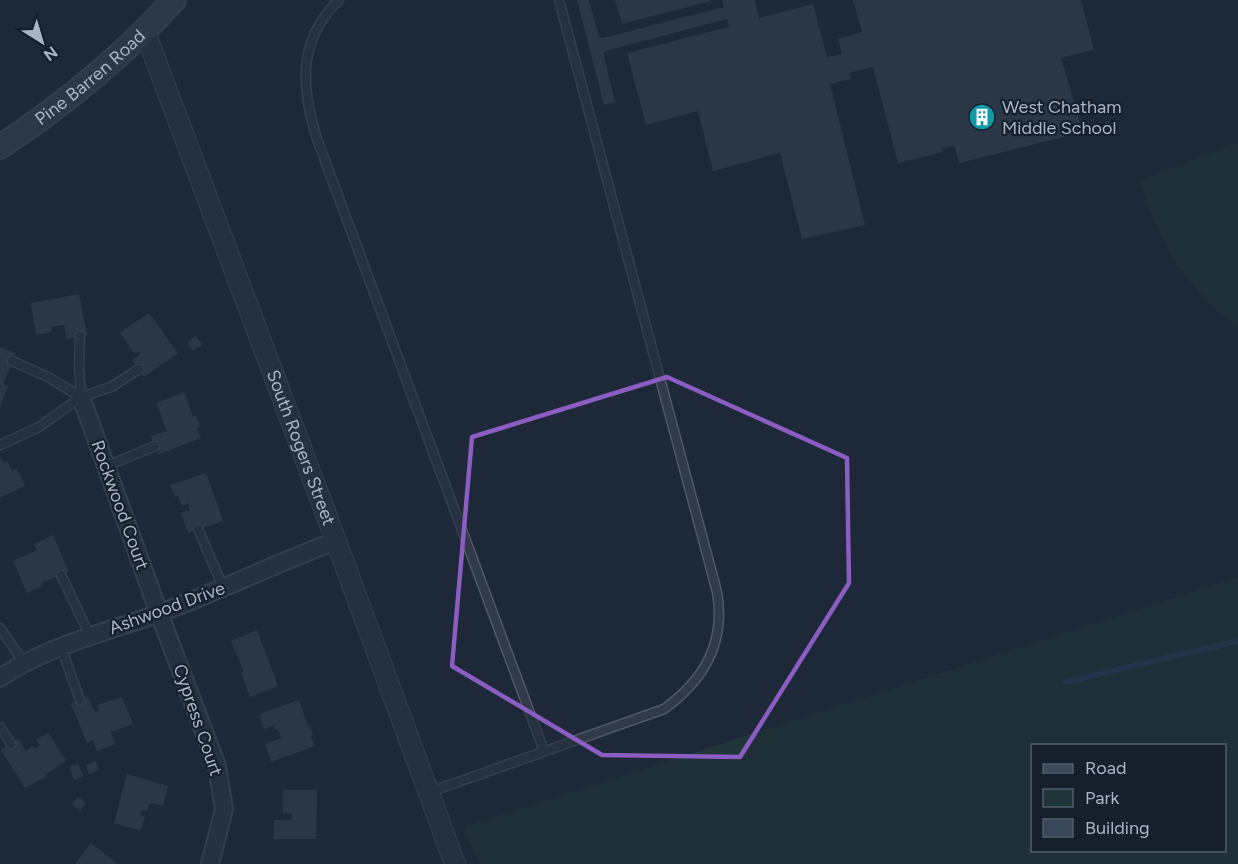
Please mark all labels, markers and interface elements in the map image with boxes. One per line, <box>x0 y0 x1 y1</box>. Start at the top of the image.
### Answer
north arrow <box>12 12 72 72</box>
street label: Pine Barren Road <box>31 25 150 130</box>
text: N <box>40 42 61 65</box>
place label: West Chatham Middle School <box>1002 96 1122 139</box>
building icon: West Chatham Middle School <box>967 102 997 132</box>
street label: South Rogers Street <box>262 367 340 529</box>
street label: Rockwood Court <box>86 437 154 573</box>
street label: Ashwood Drive <box>106 577 228 639</box>
street label: Cypress Court <box>169 661 227 779</box>
legend <box>1031 744 1226 852</box>
text: Road <box>1085 757 1126 779</box>
text: Park <box>1085 787 1120 809</box>
text: Building <box>1085 817 1150 839</box>

